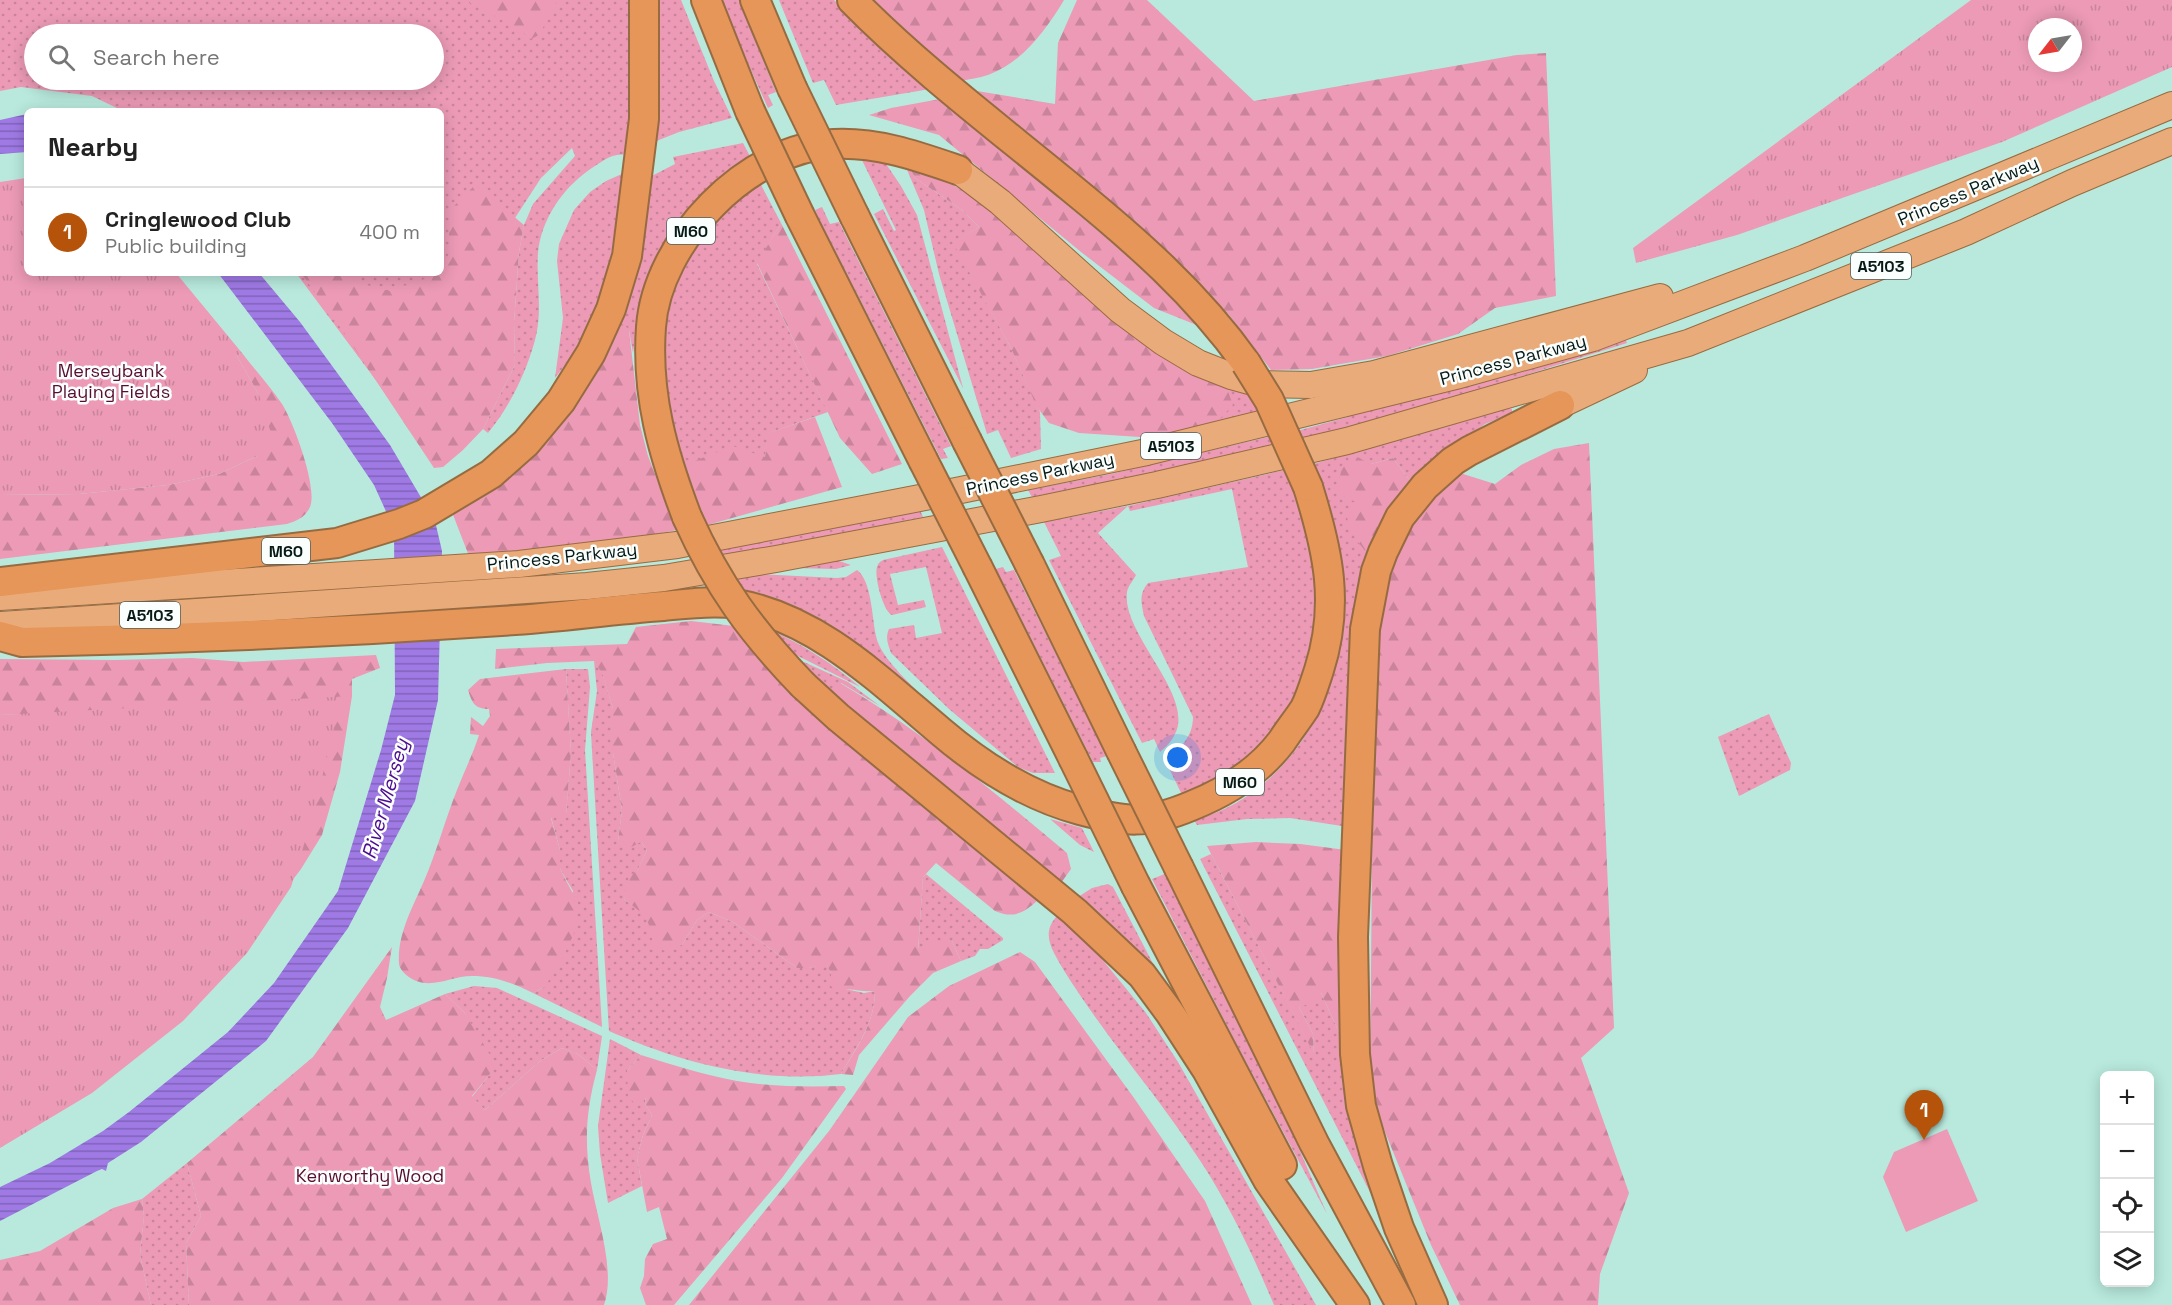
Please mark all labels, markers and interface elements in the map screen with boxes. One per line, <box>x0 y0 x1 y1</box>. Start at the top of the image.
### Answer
north arrow <box>2028 18 2082 72</box>
search box <box>24 24 444 90</box>
icon: search <box>45 41 78 74</box>
text: Search here <box>93 43 220 71</box>
text: Nearby <box>48 130 138 164</box>
street label: Princess Parkway <box>1894 150 2042 231</box>
text: Cringlewood Club <box>105 205 291 233</box>
road number: M60 <box>667 218 715 244</box>
text: 1 <box>63 219 72 245</box>
text: 400 m <box>360 219 420 245</box>
text: Public building <box>105 233 247 259</box>
road number: A5103 <box>1851 253 1911 279</box>
street label: Princess Parkway <box>1437 329 1589 390</box>
park label: Merseybank Playing Fields <box>52 359 170 403</box>
road number: A5103 <box>1141 433 1201 459</box>
street label: Princess Parkway <box>964 447 1116 500</box>
street label: Princess Parkway <box>486 537 638 576</box>
road number: M60 <box>262 538 310 564</box>
road number: A5103 <box>120 602 180 628</box>
water label: River Mersey <box>355 734 415 862</box>
your location <box>1163 743 1192 772</box>
road number: M60 <box>1216 769 1264 795</box>
map controls <box>2100 1071 2154 1287</box>
button: + <box>2100 1071 2154 1125</box>
pin: 1 <box>1904 1090 1944 1140</box>
button: − <box>2100 1125 2154 1179</box>
park label: Kenworthy Wood <box>296 1164 444 1187</box>
button: locate <box>2100 1179 2154 1233</box>
button: layers <box>2100 1233 2154 1287</box>

